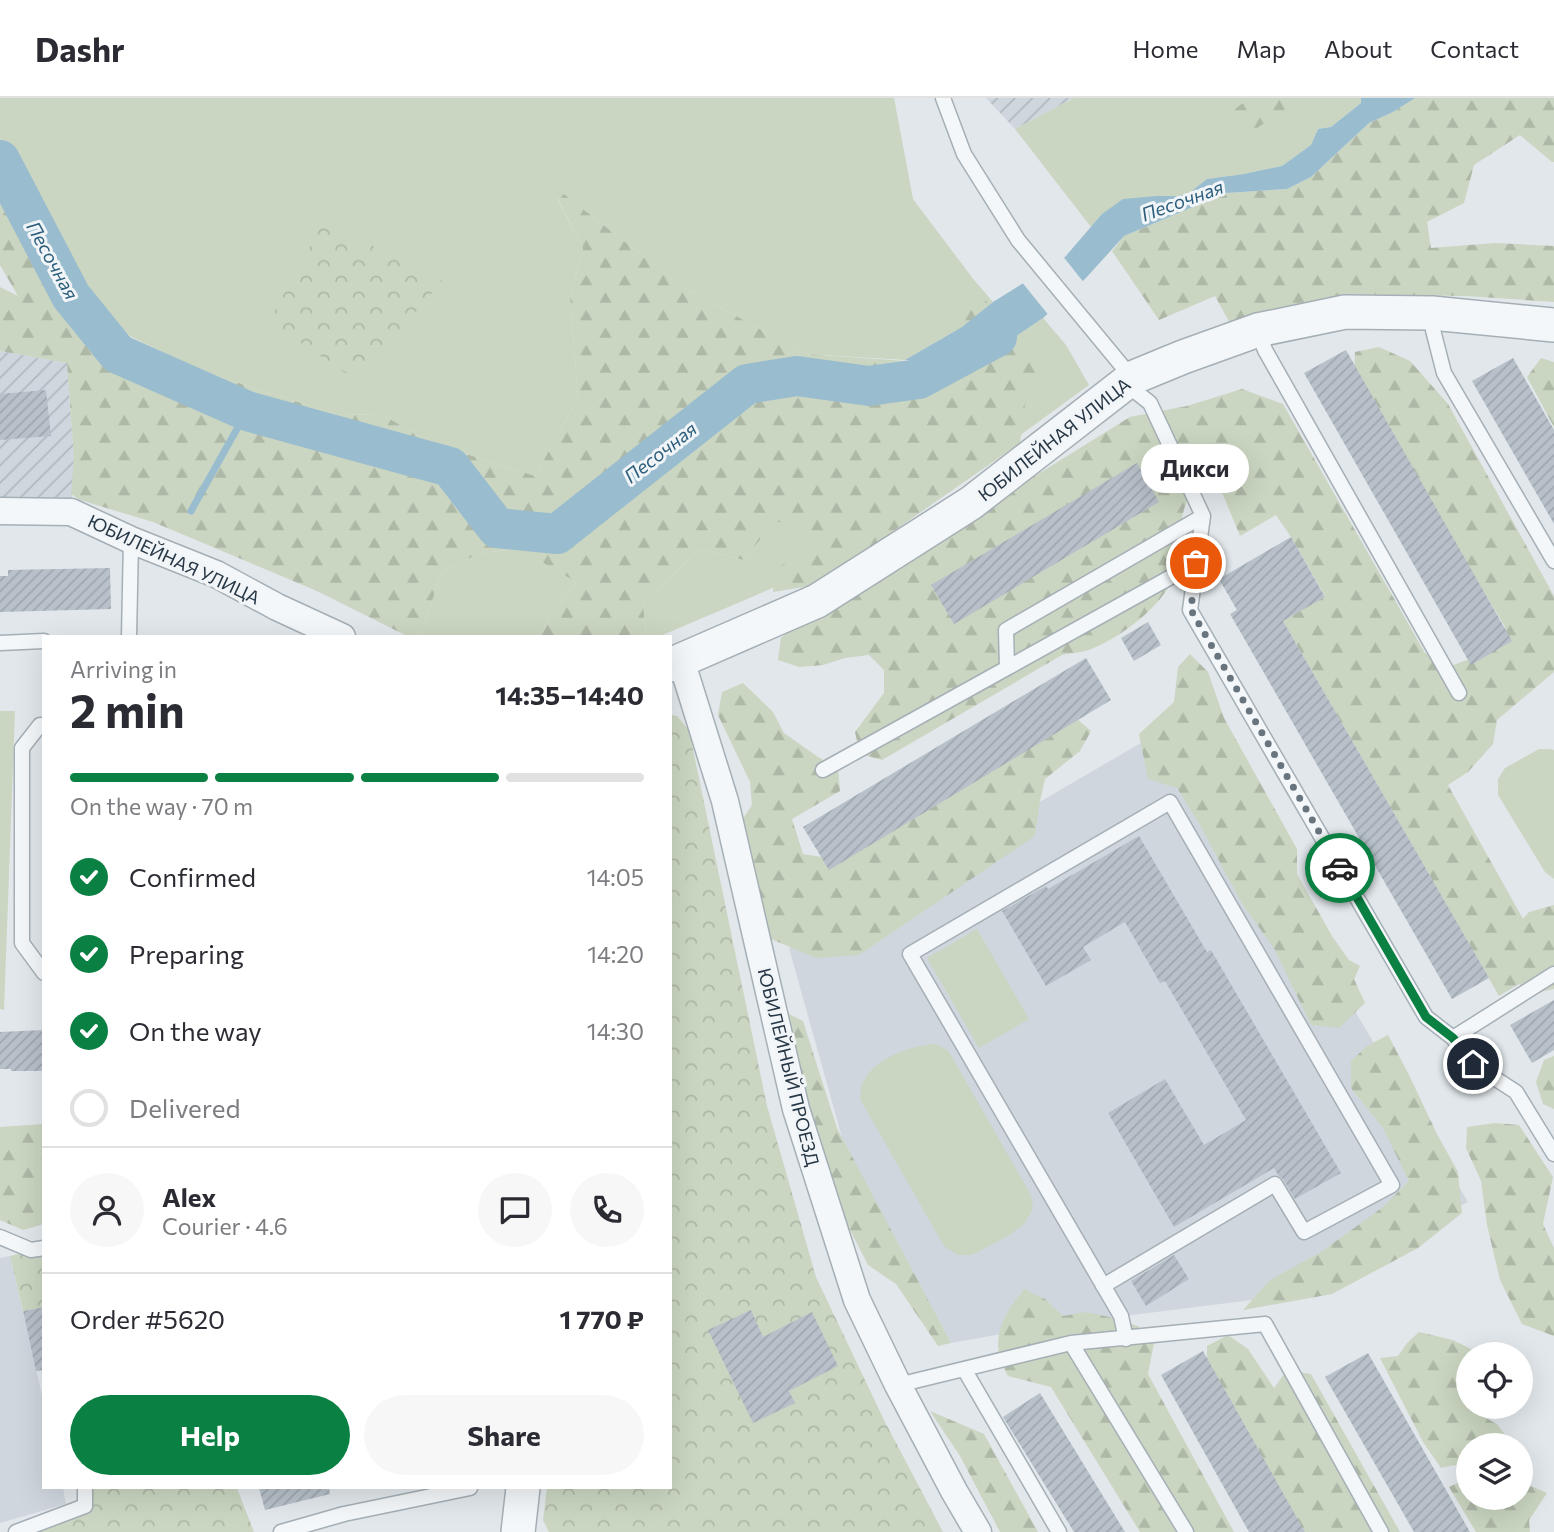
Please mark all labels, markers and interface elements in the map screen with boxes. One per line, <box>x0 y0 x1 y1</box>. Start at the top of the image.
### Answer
text: Dashr <box>35 28 125 69</box>
text: Home <box>1133 34 1199 63</box>
text: Map <box>1237 34 1286 63</box>
text: About <box>1324 34 1392 63</box>
text: Contact <box>1430 34 1519 63</box>
water label: Песочная <box>1138 175 1226 225</box>
water label: Песочная <box>22 217 84 303</box>
street label: ЮБИЛЕЙНАЯ УЛИЦА <box>973 373 1135 505</box>
water label: Песочная <box>619 417 701 487</box>
callout: Дикси <box>1142 444 1250 493</box>
text: Дикси <box>1160 454 1230 482</box>
street label: ЮБИЛЕЙНАЯ УЛИЦА <box>84 509 264 609</box>
pin <box>1166 533 1226 593</box>
icon: bag <box>1177 544 1215 582</box>
text: Arriving in <box>70 655 177 683</box>
text: 14:35–14:40 <box>495 679 644 710</box>
text: 2 min <box>70 681 185 737</box>
text: On the way · 70 m <box>70 792 253 820</box>
courier <box>1305 833 1375 903</box>
icon: car <box>1321 849 1359 887</box>
icon: check <box>70 858 108 896</box>
text: Confirmed <box>129 861 256 892</box>
text: 14:05 <box>587 863 644 891</box>
icon: check <box>70 935 108 973</box>
text: Preparing <box>129 938 244 969</box>
text: 14:20 <box>587 940 644 968</box>
street label: ЮБИЛЕЙНЫЙ ПРОЕЗД <box>754 966 824 1168</box>
icon: check <box>70 1012 108 1050</box>
text: On the way <box>129 1015 262 1046</box>
text: 14:30 <box>587 1017 644 1045</box>
pin <box>1443 1034 1503 1094</box>
icon: home <box>1454 1045 1492 1083</box>
text: Delivered <box>129 1092 240 1123</box>
button: person <box>70 1173 144 1247</box>
button: chat <box>478 1173 552 1247</box>
button: phone <box>570 1173 644 1247</box>
text: Alex <box>162 1181 216 1212</box>
text: Courier · 4.6 <box>162 1212 288 1240</box>
text: Order #5620 <box>70 1303 225 1334</box>
text: 1 770 ₽ <box>559 1303 644 1334</box>
map controls <box>1456 1342 1533 1510</box>
button: locate <box>1456 1342 1533 1419</box>
button: Help <box>70 1395 350 1475</box>
button: Share <box>364 1395 644 1475</box>
button: layers <box>1456 1433 1533 1510</box>

